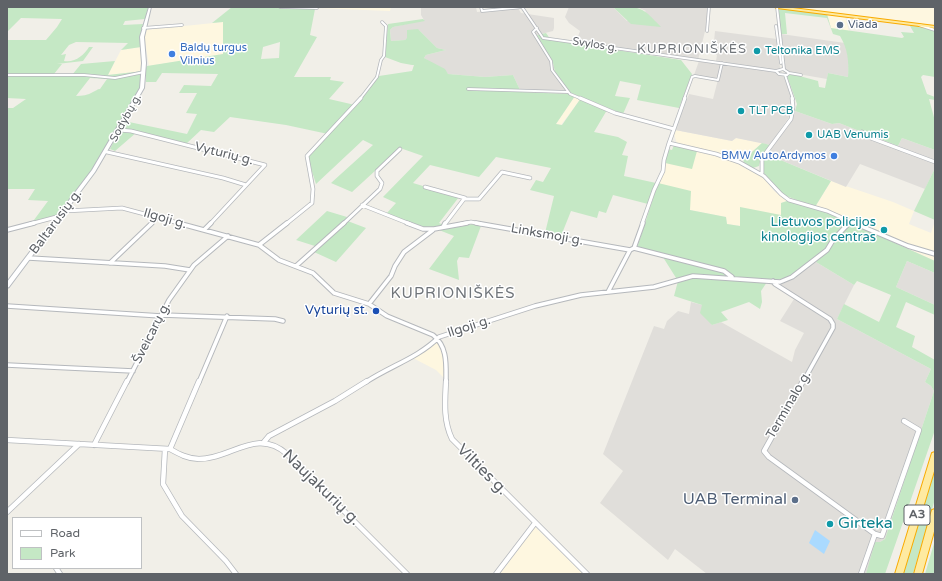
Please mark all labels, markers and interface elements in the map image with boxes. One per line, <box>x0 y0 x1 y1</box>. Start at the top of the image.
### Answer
place label: Viada <box>848 18 878 32</box>
marker: Viada <box>835 20 845 30</box>
street label: Svylos g. <box>571 35 619 55</box>
place label: Baldų turgus Vilnius <box>180 41 247 67</box>
district label: KUPRIONIŠKĖS <box>637 42 747 58</box>
place label: Teltonika EMS <box>765 44 840 58</box>
marker: Teltonika EMS <box>752 46 762 56</box>
marker: Baldų turgus Vilnius <box>167 49 177 59</box>
street label: Sodybų g. <box>107 92 145 144</box>
place label: TLT PCB <box>749 104 793 118</box>
marker: TLT PCB <box>736 106 746 116</box>
place label: UAB Venumis <box>817 128 889 142</box>
marker: UAB Venumis <box>804 130 814 140</box>
street label: Vyturių g. <box>193 139 255 169</box>
place label: BMW AutoArdymos <box>721 149 826 163</box>
marker: BMW AutoArdymos <box>829 151 839 161</box>
street label: Baltarusių g. <box>27 187 85 257</box>
street label: Ilgoji g. <box>141 205 189 233</box>
place label: Lietuvos policijos kinologijos centras <box>761 215 876 246</box>
street label: Linksmoji g. <box>510 221 584 249</box>
marker: Lietuvos policijos kinologijos centras <box>879 225 889 235</box>
district label: KUPRIONIŠKĖS <box>390 285 516 303</box>
street label: Šveicarų g. <box>130 300 174 366</box>
place label: Vyturių st. <box>305 303 368 319</box>
marker: Vyturių st. <box>371 306 381 316</box>
street label: Ilgoji g. <box>445 313 493 341</box>
street label: Terminalo g. <box>763 368 815 442</box>
street label: Vilties g. <box>453 441 511 499</box>
street label: Naujakurių g. <box>278 446 364 530</box>
place label: UAB Terminal <box>683 490 787 510</box>
marker: UAB Terminal <box>790 495 800 505</box>
road number: A3 <box>904 505 930 525</box>
place label: Girteka <box>838 514 893 534</box>
legend <box>12 517 142 569</box>
marker: Girteka <box>825 519 835 529</box>
text: Road <box>50 526 80 540</box>
text: Park <box>50 546 76 560</box>

